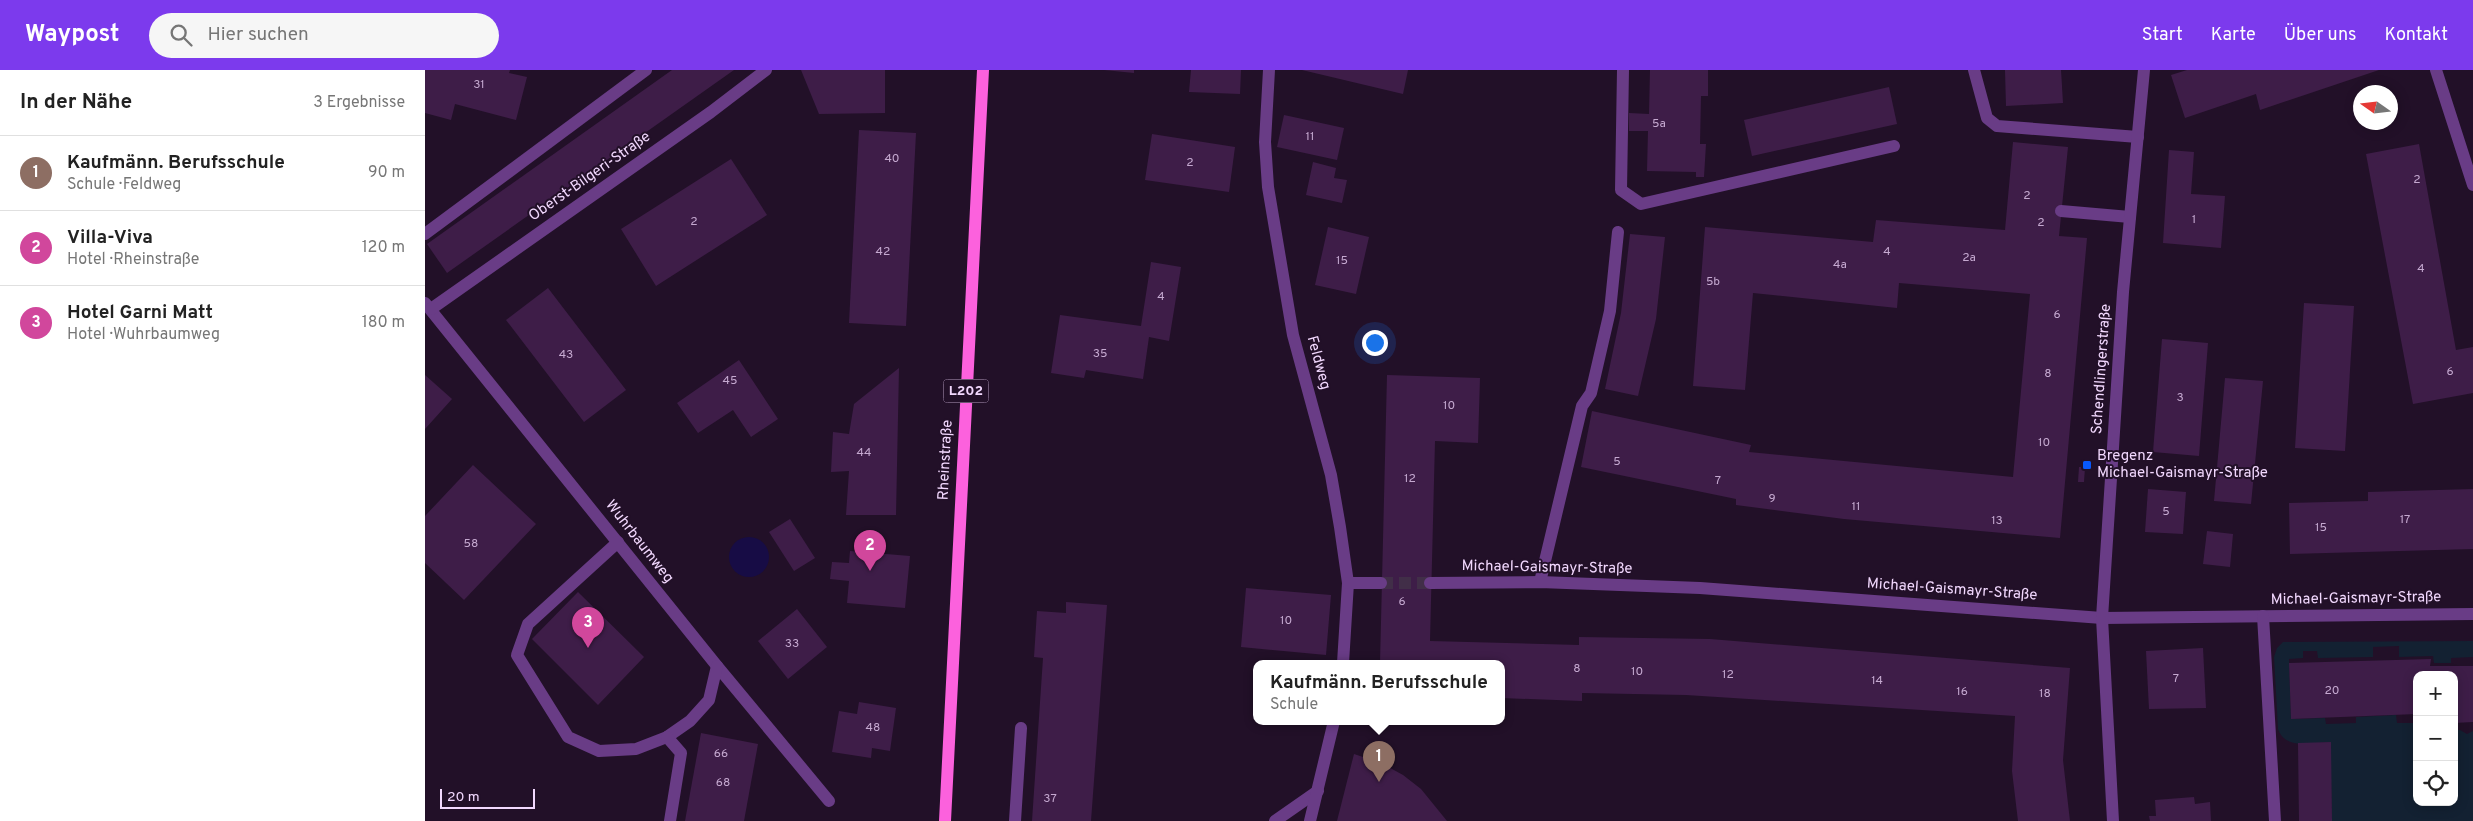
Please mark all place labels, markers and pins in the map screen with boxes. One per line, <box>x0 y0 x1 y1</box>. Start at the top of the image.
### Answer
place label: Bregenz Michael-Gaismayr-Straße <box>2097 447 2268 483</box>
marker: Bregenz Michael-Gaismayr-Straße <box>2081 459 2093 471</box>
pin: 2 <box>854 530 886 571</box>
pin: 3 <box>572 607 604 648</box>
pin: 1 <box>1363 741 1395 782</box>

